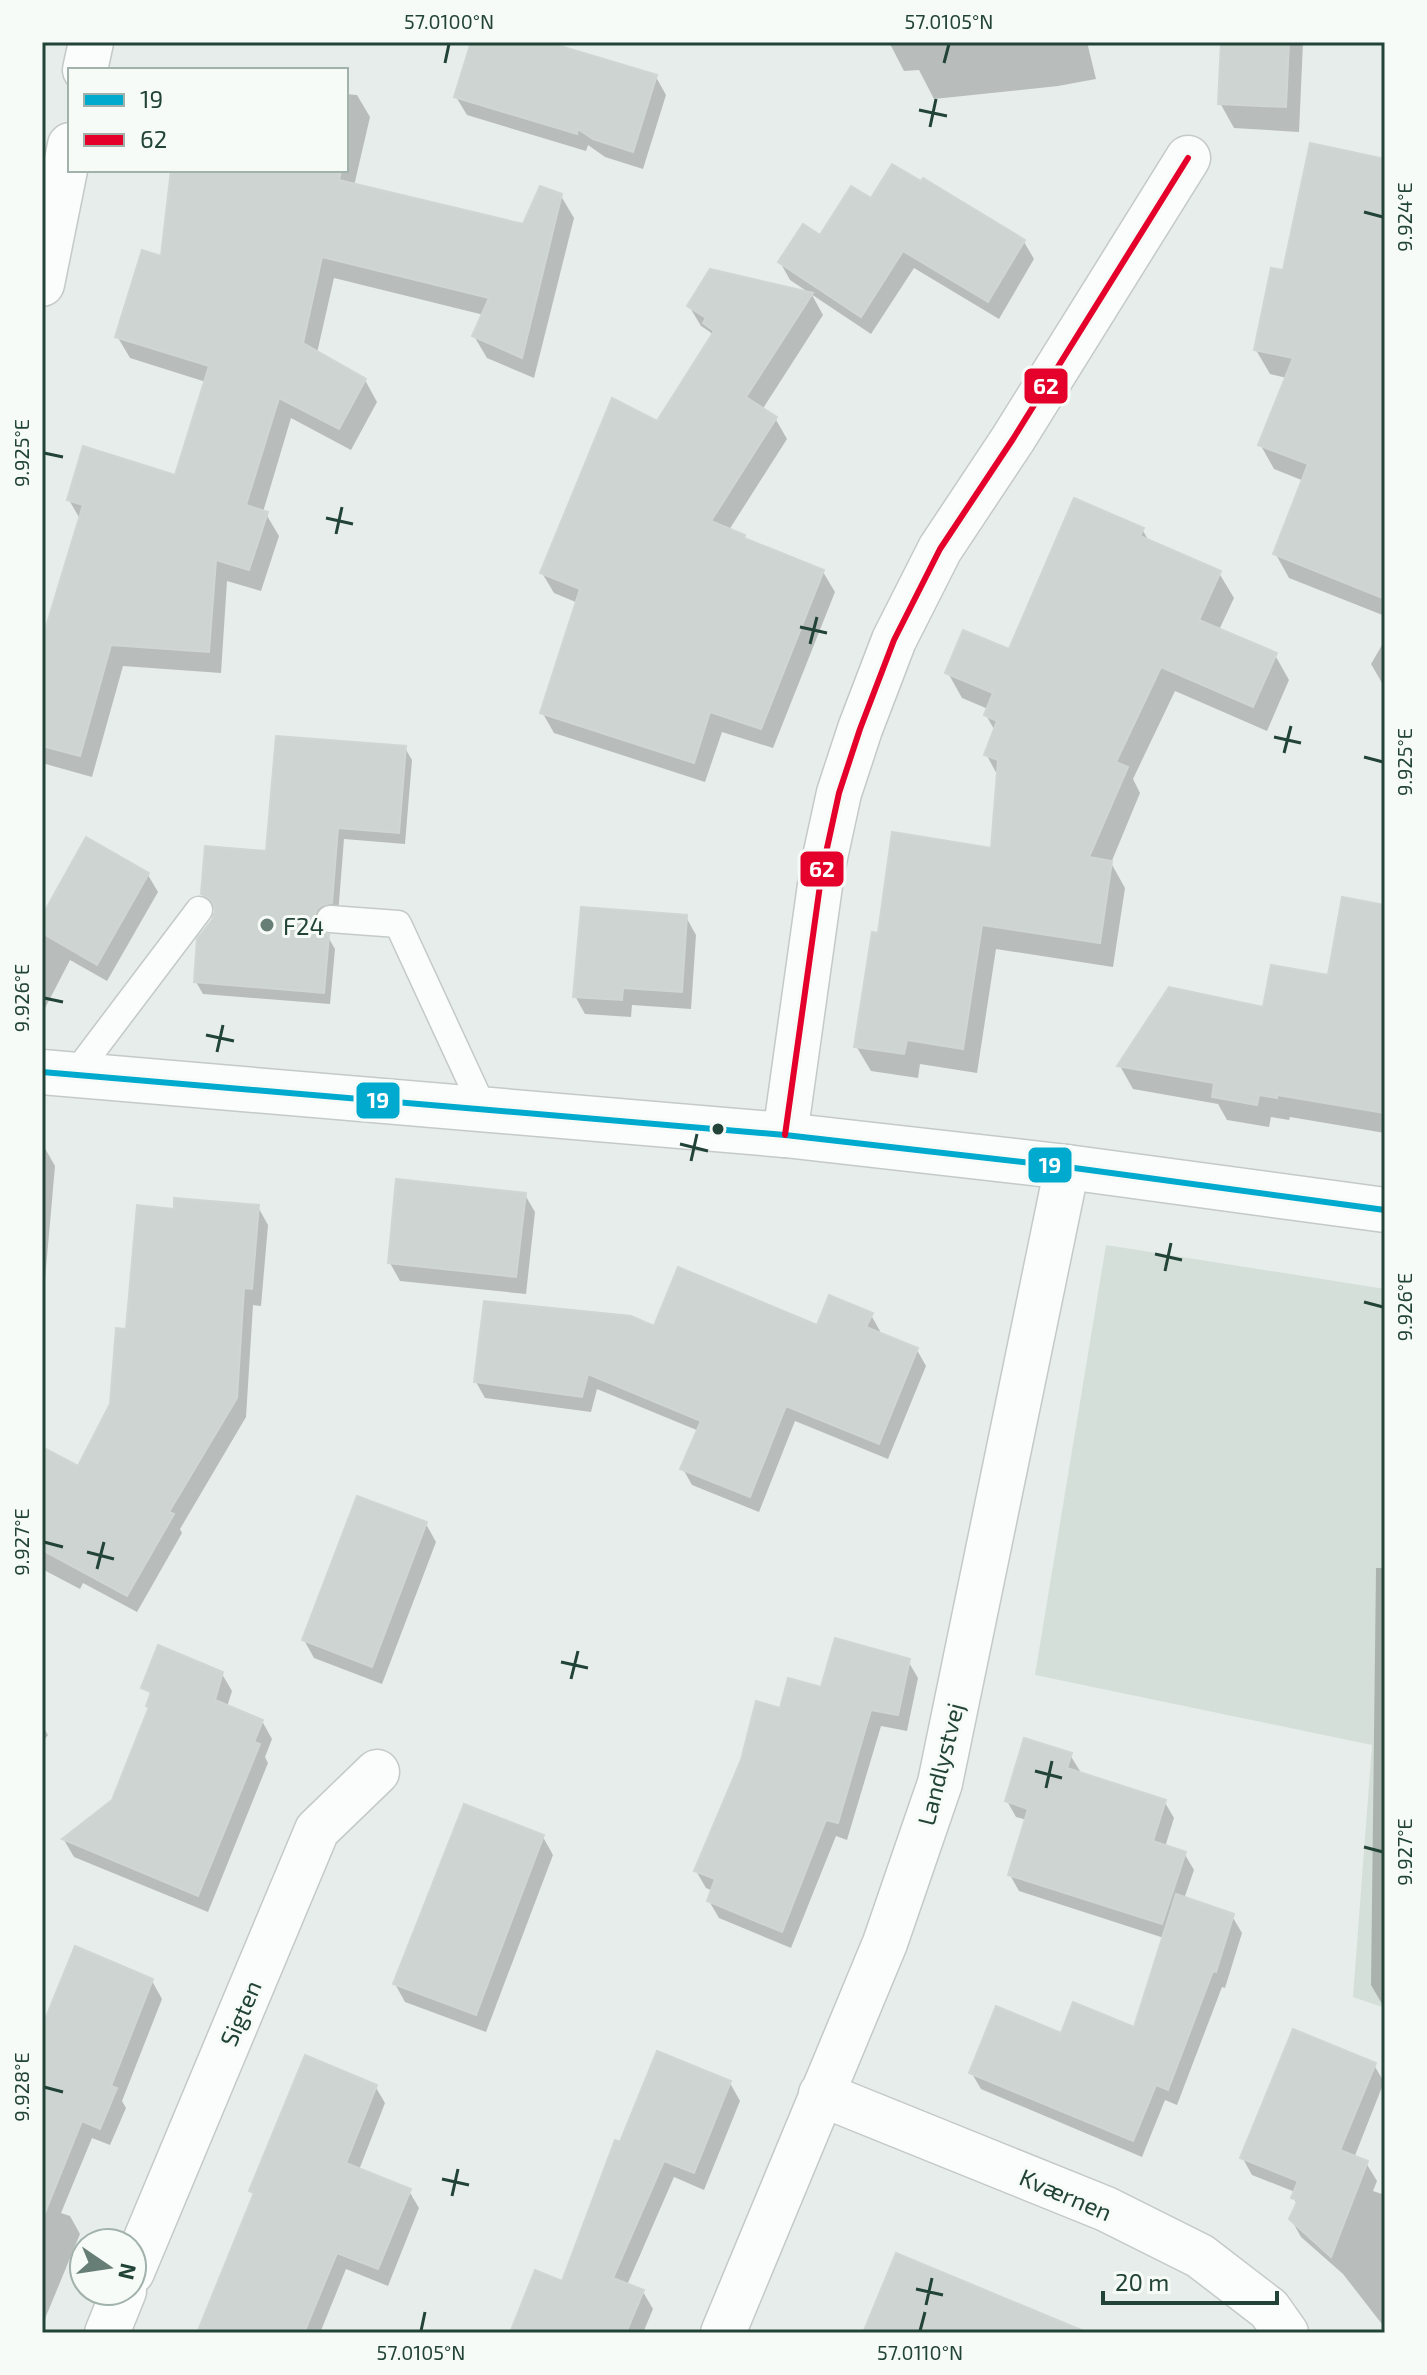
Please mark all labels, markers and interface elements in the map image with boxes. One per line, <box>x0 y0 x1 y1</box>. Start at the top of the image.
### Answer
text: 57.0100°N <box>404 9 494 33</box>
text: 57.0105°N <box>905 9 993 33</box>
legend <box>68 68 348 172</box>
text: 19 <box>140 84 163 113</box>
text: 62 <box>140 124 167 153</box>
text: 9.924°E <box>1392 182 1416 252</box>
line badge: 62 <box>1023 367 1069 405</box>
text: 62 <box>1033 372 1059 398</box>
text: 9.925°E <box>9 419 33 487</box>
text: 9.925°E <box>1392 728 1416 796</box>
line badge: 62 <box>799 850 845 888</box>
text: 62 <box>809 855 835 881</box>
place label: F24 <box>283 911 324 940</box>
marker: F24 <box>258 916 276 934</box>
text: 9.926°E <box>9 964 33 1032</box>
line badge: 19 <box>355 1081 401 1120</box>
text: 19 <box>367 1086 389 1112</box>
unlabelled marker <box>710 1121 726 1137</box>
line badge: 19 <box>1027 1146 1073 1184</box>
text: 19 <box>1039 1151 1061 1177</box>
text: 9.926°E <box>1392 1273 1416 1341</box>
text: 9.927°E <box>9 1508 33 1576</box>
street label: Landlystvej <box>911 1700 969 1828</box>
text: 9.927°E <box>1392 1818 1416 1886</box>
street label: Sigten <box>213 1976 267 2050</box>
text: 9.928°E <box>9 2052 33 2122</box>
street label: Kværnen <box>1015 2162 1117 2226</box>
north arrow <box>68 2227 148 2307</box>
scale bar <box>1103 2255 1277 2305</box>
text: N <box>114 2261 143 2282</box>
text: 20 m <box>1115 2267 1169 2296</box>
text: 57.0105°N <box>377 2340 465 2364</box>
text: 57.0110°N <box>877 2340 963 2364</box>

